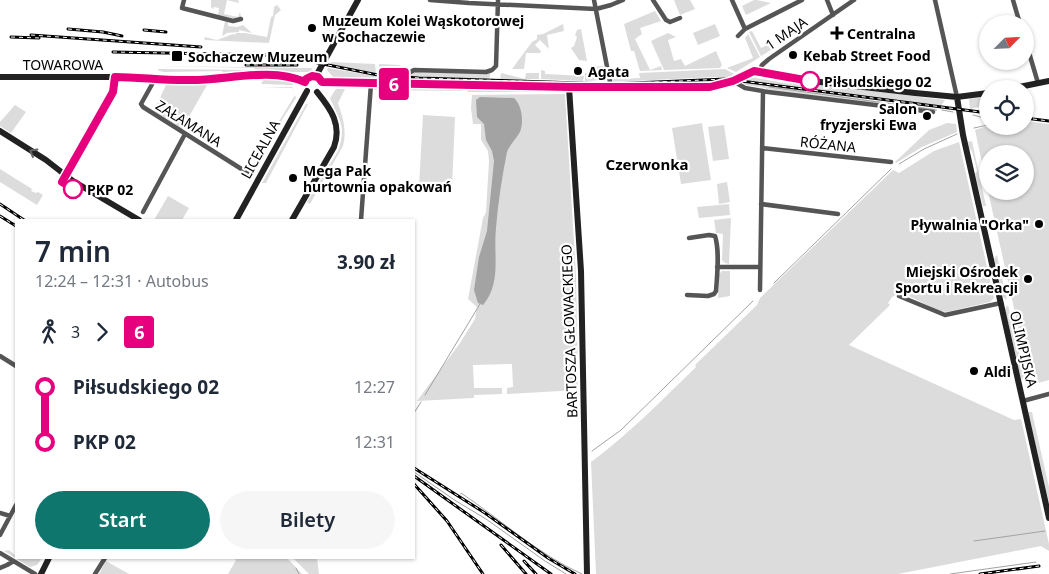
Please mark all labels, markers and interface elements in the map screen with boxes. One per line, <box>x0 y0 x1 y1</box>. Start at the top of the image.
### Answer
place label: Muzeum Kolei Wąskotorowej w Sochaczewie <box>322 11 524 46</box>
street label: 1 MAJA <box>761 12 811 54</box>
north arrow <box>979 15 1034 70</box>
map controls <box>979 15 1034 200</box>
marker: Muzeum Kolei Wąskotorowej w Sochaczewie <box>306 22 318 34</box>
place label: Centralna <box>847 24 916 43</box>
marker: Centralna <box>831 27 843 39</box>
place label: Kebab Street Food <box>803 46 931 65</box>
place label: Sochaczew Muzeum <box>188 47 327 66</box>
marker: Sochaczew Muzeum <box>170 49 184 63</box>
marker: Kebab Street Food <box>787 49 799 61</box>
street label: TOWAROWA <box>23 55 103 74</box>
place label: Agata <box>588 62 629 81</box>
marker: Agata <box>572 65 584 77</box>
line badge: 6 <box>378 68 410 100</box>
marker: Piłsudskiego 02 <box>800 71 820 91</box>
text: 6 <box>389 72 399 96</box>
place label: Piłsudskiego 02 <box>824 72 932 91</box>
button: locate <box>979 80 1034 135</box>
street label: ZAŁAMANA <box>152 95 226 151</box>
place label: Salon fryzjerski Ewa <box>820 99 917 134</box>
marker: Salon fryzjerski Ewa <box>921 110 933 122</box>
street label: LICEALNA <box>236 116 284 182</box>
street label: RÓŻANA <box>799 132 857 156</box>
button: layers <box>979 145 1034 200</box>
one-way arrow <box>29 148 38 158</box>
district label: Czerwonka <box>606 154 688 174</box>
place label: Mega Pak hurtownia opakowań <box>303 161 452 196</box>
marker: Mega Pak hurtownia opakowań <box>287 172 299 184</box>
marker: PKP 02 <box>63 179 83 199</box>
place label: PKP 02 <box>87 180 133 199</box>
place label: Pływalnia "Orka" <box>911 215 1029 234</box>
marker: Pływalnia "Orka" <box>1033 218 1045 230</box>
text: 7 min <box>35 232 111 270</box>
street label: BARTOSZA GŁOWACKIEGO <box>556 244 582 418</box>
text: 3.90 zł <box>337 249 395 275</box>
place label: Miejski Ośrodek Sportu i Rekreacji <box>895 262 1018 297</box>
text: 12:24 – 12:31 · Autobus <box>35 270 209 292</box>
marker: Miejski Ośrodek Sportu i Rekreacji <box>1022 273 1034 285</box>
street label: OLIMPIJSKA <box>1006 309 1042 389</box>
icon: walk <box>35 318 63 346</box>
icon: forward <box>88 318 116 346</box>
text: 6 <box>134 320 144 344</box>
text: 3 <box>71 321 80 343</box>
place label: Aldi <box>984 362 1011 381</box>
marker: Aldi <box>968 365 980 377</box>
text: Piłsudskiego 02 <box>73 374 219 400</box>
text: 12:27 <box>354 376 395 398</box>
text: PKP 02 <box>73 429 136 455</box>
text: 12:31 <box>354 431 395 453</box>
button: Start <box>35 491 210 549</box>
button: Bilety <box>220 491 395 549</box>

